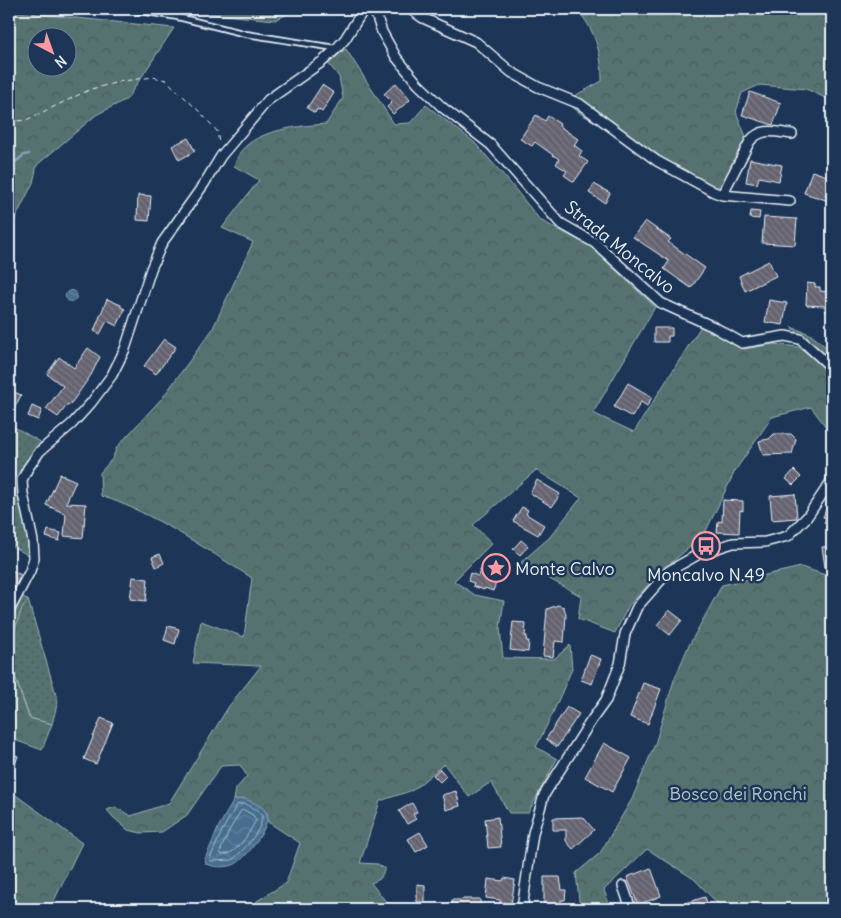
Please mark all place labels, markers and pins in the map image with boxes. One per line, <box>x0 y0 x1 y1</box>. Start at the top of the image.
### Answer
bus stop icon: Moncalvo N.49 <box>691 531 721 561</box>
place icon: Monte Calvo <box>481 553 511 583</box>
place label: Monte Calvo <box>515 557 615 580</box>
place label: Moncalvo N.49 <box>647 563 765 586</box>

